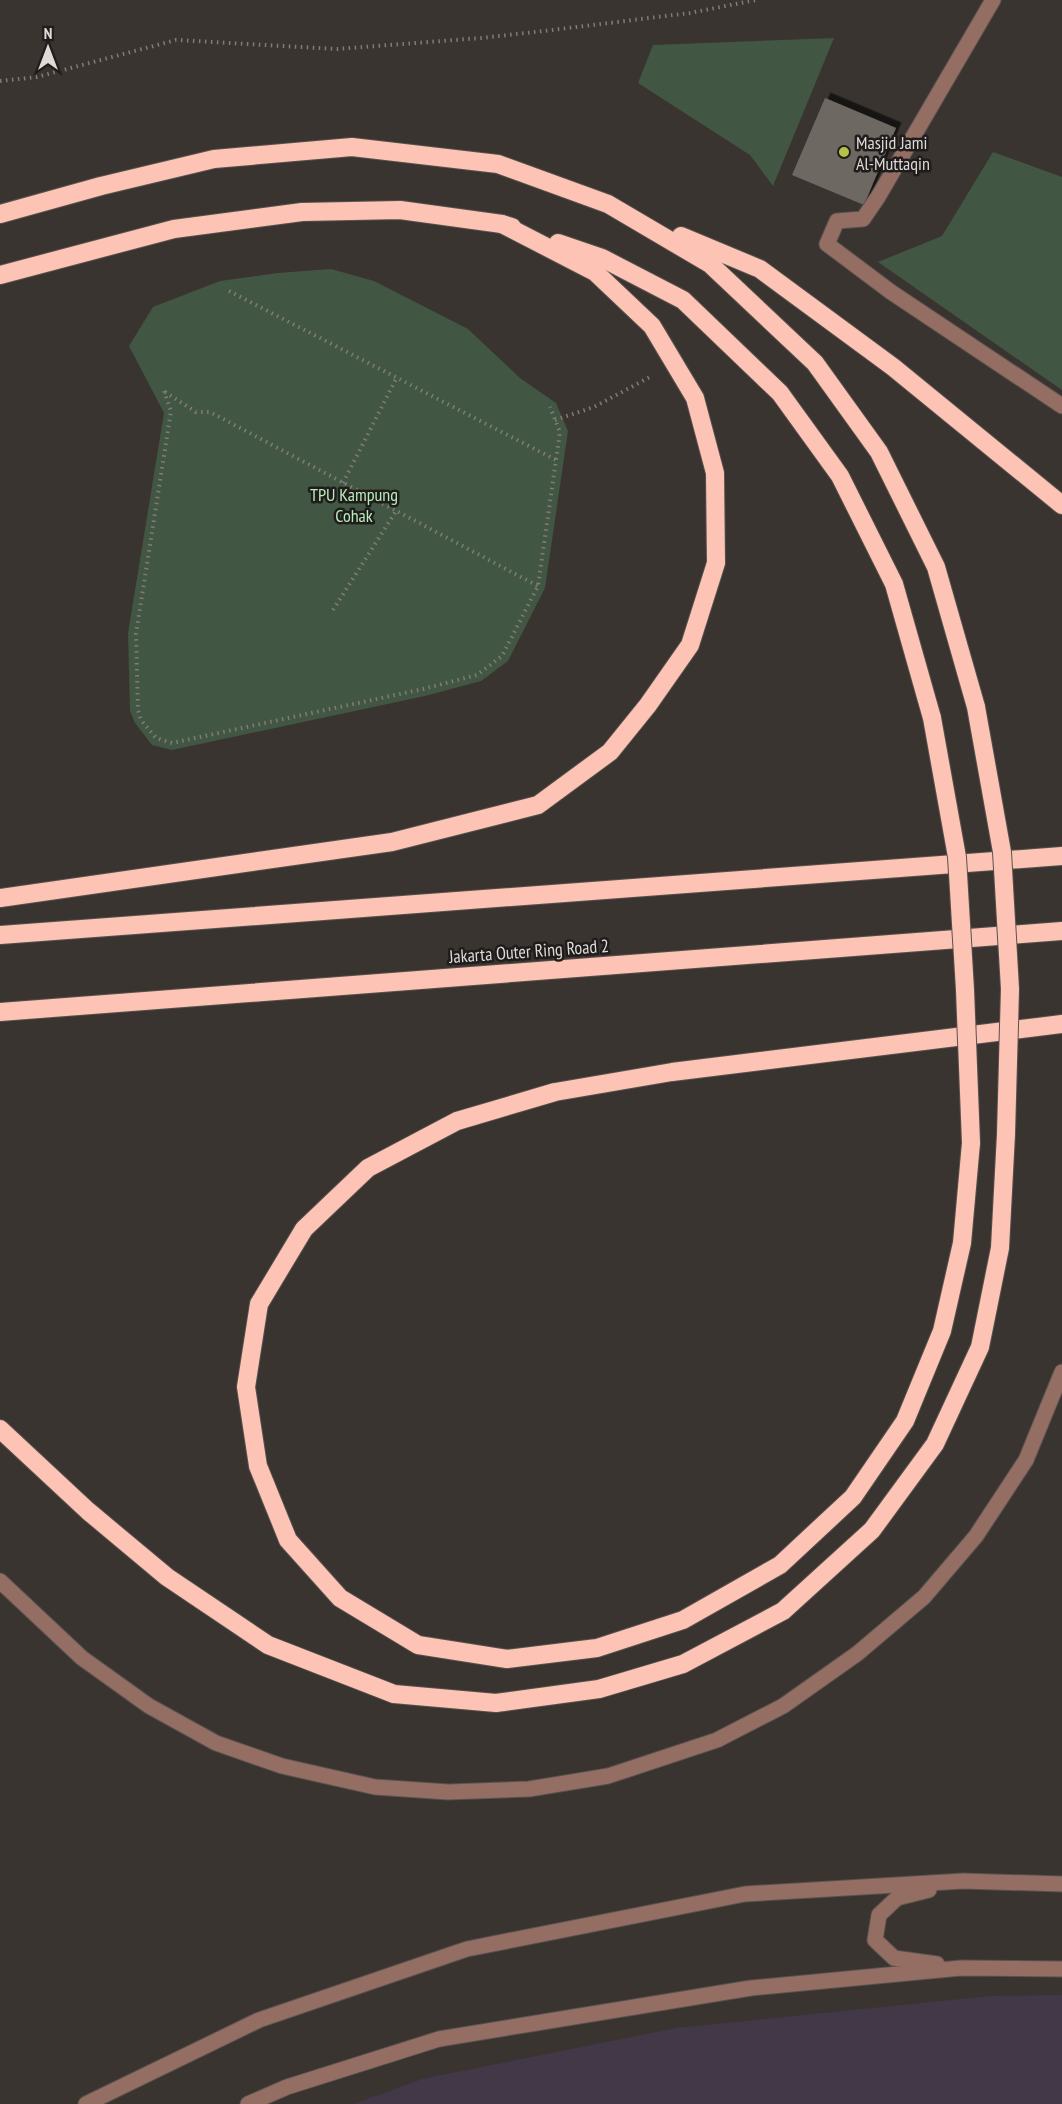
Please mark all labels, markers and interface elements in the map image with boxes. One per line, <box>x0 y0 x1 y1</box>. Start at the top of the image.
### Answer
north arrow <box>18 18 78 78</box>
text: N <box>44 23 52 43</box>
place label: Masjid Jami Al-Muttaqin <box>856 131 930 175</box>
marker: Masjid Jami Al-Muttaqin <box>837 145 851 159</box>
park label: TPU Kampung Cohak <box>310 483 398 527</box>
street label: Jakarta Outer Ring Road 2 <box>447 934 610 968</box>

